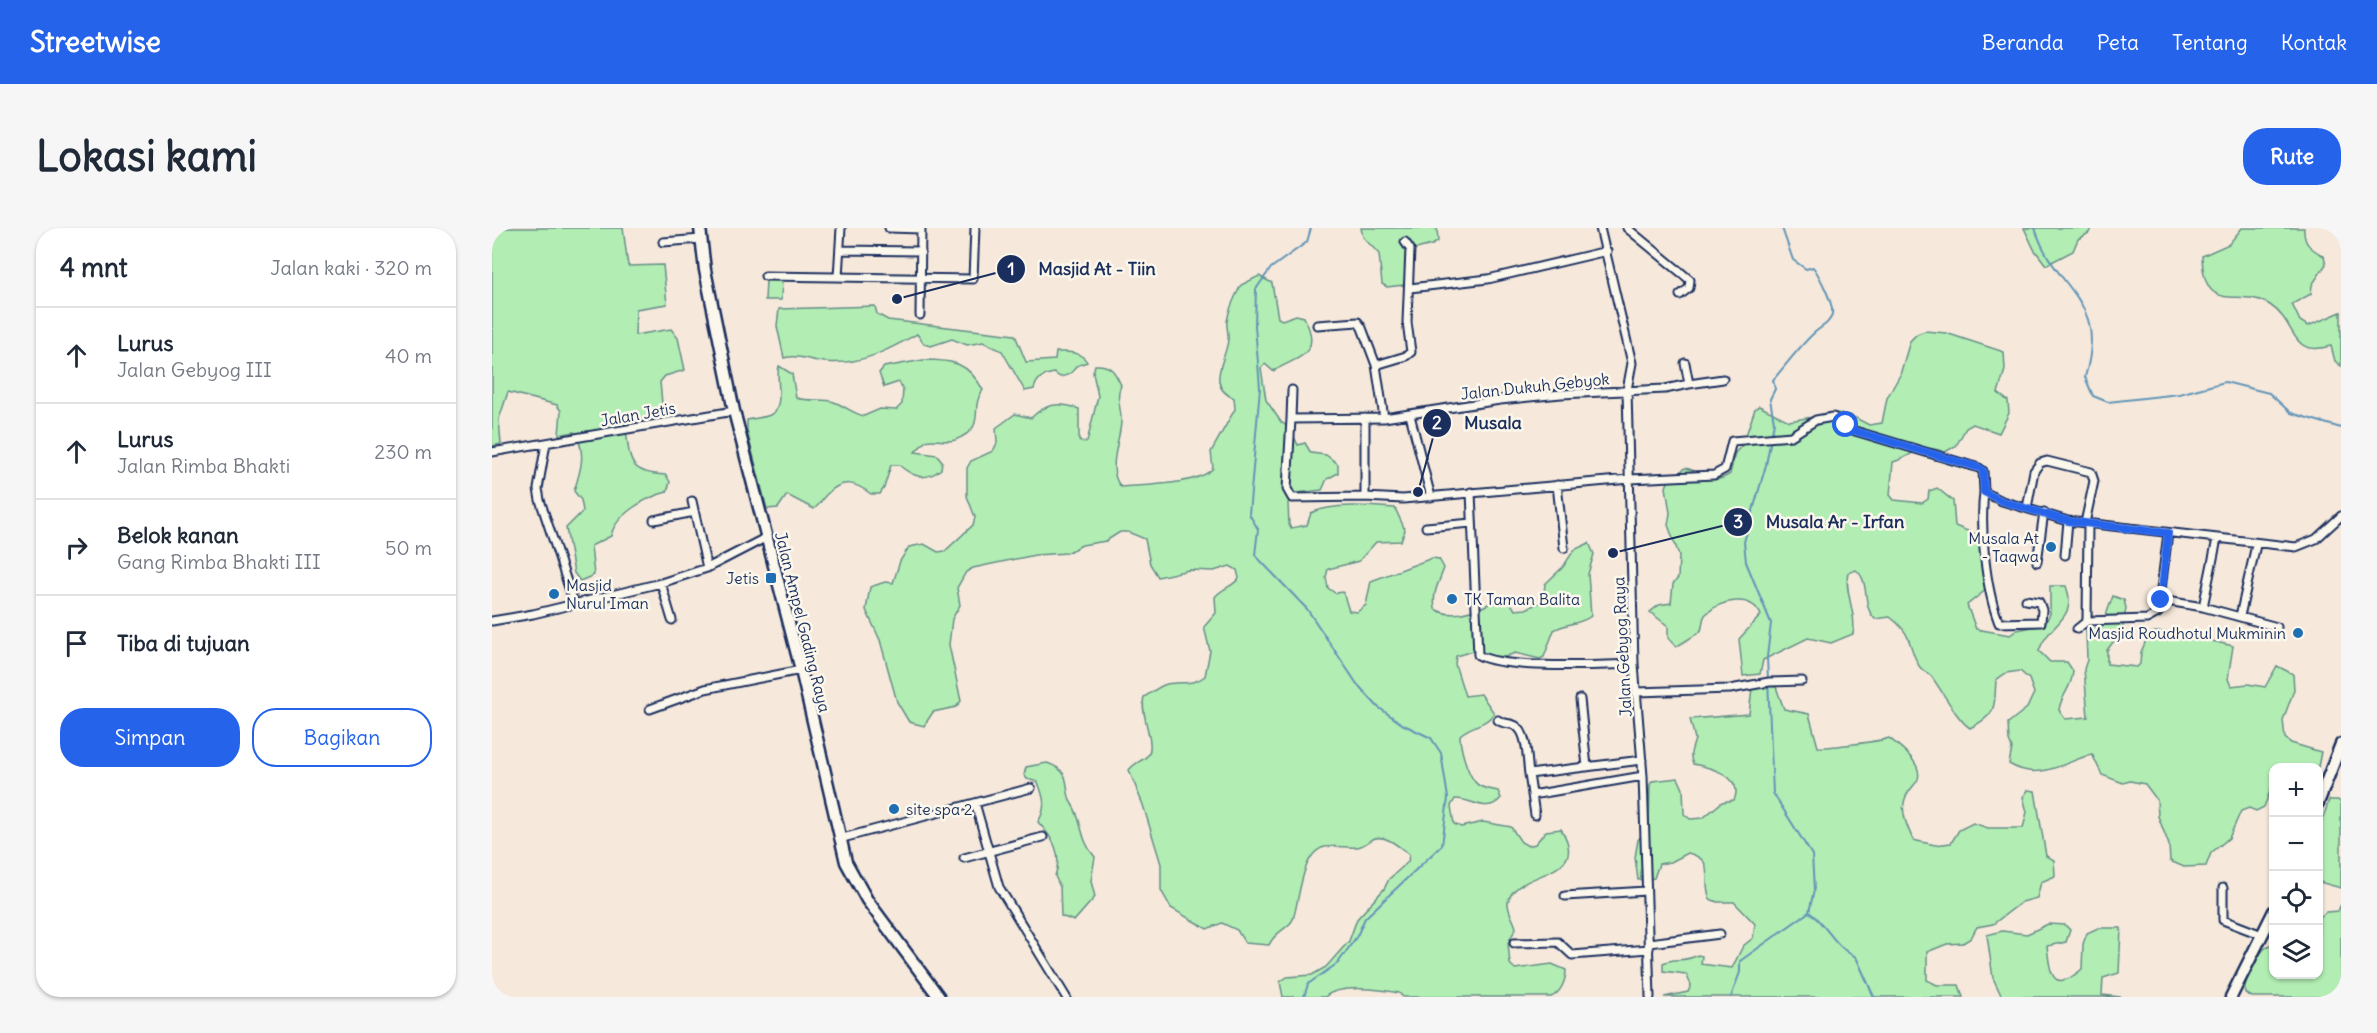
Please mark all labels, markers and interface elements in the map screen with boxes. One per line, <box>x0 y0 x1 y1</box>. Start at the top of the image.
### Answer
text: Streetwise <box>30 24 161 60</box>
text: Beranda <box>1982 29 2064 56</box>
text: Peta <box>2097 29 2139 56</box>
text: Tentang <box>2172 29 2248 56</box>
text: Kontak <box>2281 29 2347 56</box>
button: Rute <box>2243 128 2341 185</box>
text: Lokasi kami <box>36 130 257 182</box>
text: 4 mnt <box>60 251 128 284</box>
callout: Masjid At - Tiin <box>996 251 1168 287</box>
text: Jalan kaki · 320 m <box>270 255 432 280</box>
text: 1 <box>1007 257 1015 280</box>
text: Masjid At - Tiin <box>1038 257 1156 280</box>
text: Lurus <box>117 329 173 357</box>
icon: ahead <box>60 339 93 372</box>
text: 40 m <box>385 343 432 368</box>
text: Jalan Gebyog III <box>117 357 272 382</box>
street label: Jalan Dukuh Gebyok <box>1460 368 1610 404</box>
street label: Jalan Jetis <box>599 398 677 430</box>
callout: Musala <box>1422 405 1534 441</box>
text: 2 <box>1432 411 1442 434</box>
text: Musala <box>1464 411 1522 434</box>
route start <box>1832 411 1858 437</box>
text: Lurus <box>117 425 173 453</box>
icon: ahead <box>60 435 93 468</box>
text: 230 m <box>374 439 432 464</box>
text: Jalan Rimba Bhakti <box>117 453 290 478</box>
callout: Musala Ar - Irfan <box>1723 504 1916 540</box>
text: 3 <box>1733 510 1743 533</box>
text: Musala Ar - Irfan <box>1766 510 1905 533</box>
text: Belok kanan <box>117 521 239 549</box>
place label: Musala At - Taqwa <box>1968 528 2040 566</box>
street label: Jalan Ampel Gading Raya <box>771 530 835 714</box>
icon: right <box>60 531 93 564</box>
text: 50 m <box>385 535 432 560</box>
marker: Musala At - Taqwa <box>2044 540 2058 554</box>
text: Gang Rimba Bhakti III <box>117 549 321 574</box>
place label: Jetis <box>726 568 759 588</box>
marker: Jetis <box>764 571 778 585</box>
place label: Masjid Nurul Iman <box>566 575 649 613</box>
street label: Jalan Gebyog Raya <box>1608 576 1636 718</box>
route end <box>2147 586 2173 612</box>
marker: Masjid Nurul Iman <box>547 587 561 601</box>
place label: TK Taman Balita <box>1464 589 1580 609</box>
marker: TK Taman Balita <box>1445 592 1459 606</box>
place label: Masjid Roudhotul Mukminin <box>2088 623 2286 643</box>
marker: Masjid Roudhotul Mukminin <box>2291 626 2305 640</box>
icon: arrive <box>60 627 93 660</box>
text: Tiba di tujuan <box>117 629 250 657</box>
button: Simpan <box>60 708 240 767</box>
button: Bagikan <box>252 708 432 767</box>
map controls <box>2269 763 2323 979</box>
button: + <box>2269 763 2323 817</box>
place label: site spa 2 <box>906 799 973 819</box>
marker: site spa 2 <box>887 802 901 816</box>
button: − <box>2269 817 2323 871</box>
button: locate <box>2269 871 2323 925</box>
button: layers <box>2269 925 2323 979</box>

